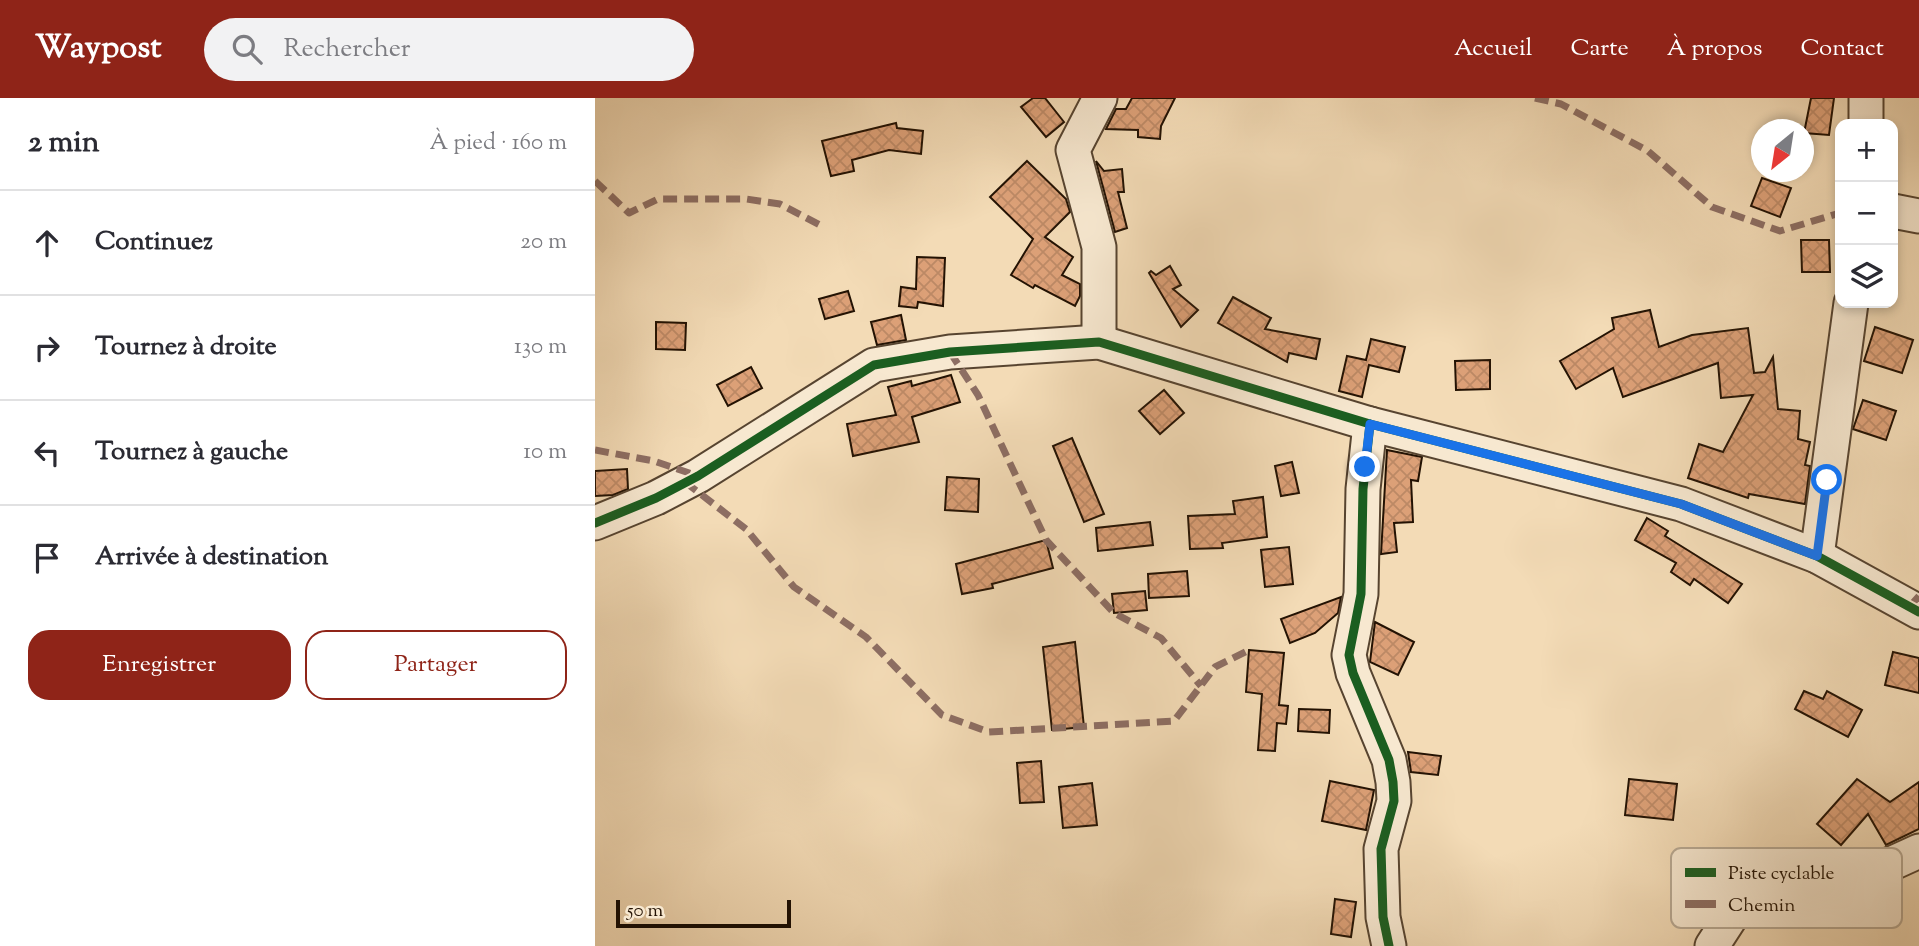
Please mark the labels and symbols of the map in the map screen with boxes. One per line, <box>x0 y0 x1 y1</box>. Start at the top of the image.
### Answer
north arrow <box>1751 119 1814 182</box>
route end <box>1349 451 1380 482</box>
route start <box>1811 464 1842 495</box>
legend <box>1671 848 1902 928</box>
text: Piste cyclable <box>1728 861 1835 888</box>
text: Chemin <box>1728 893 1796 920</box>
scale bar <box>616 897 791 929</box>

